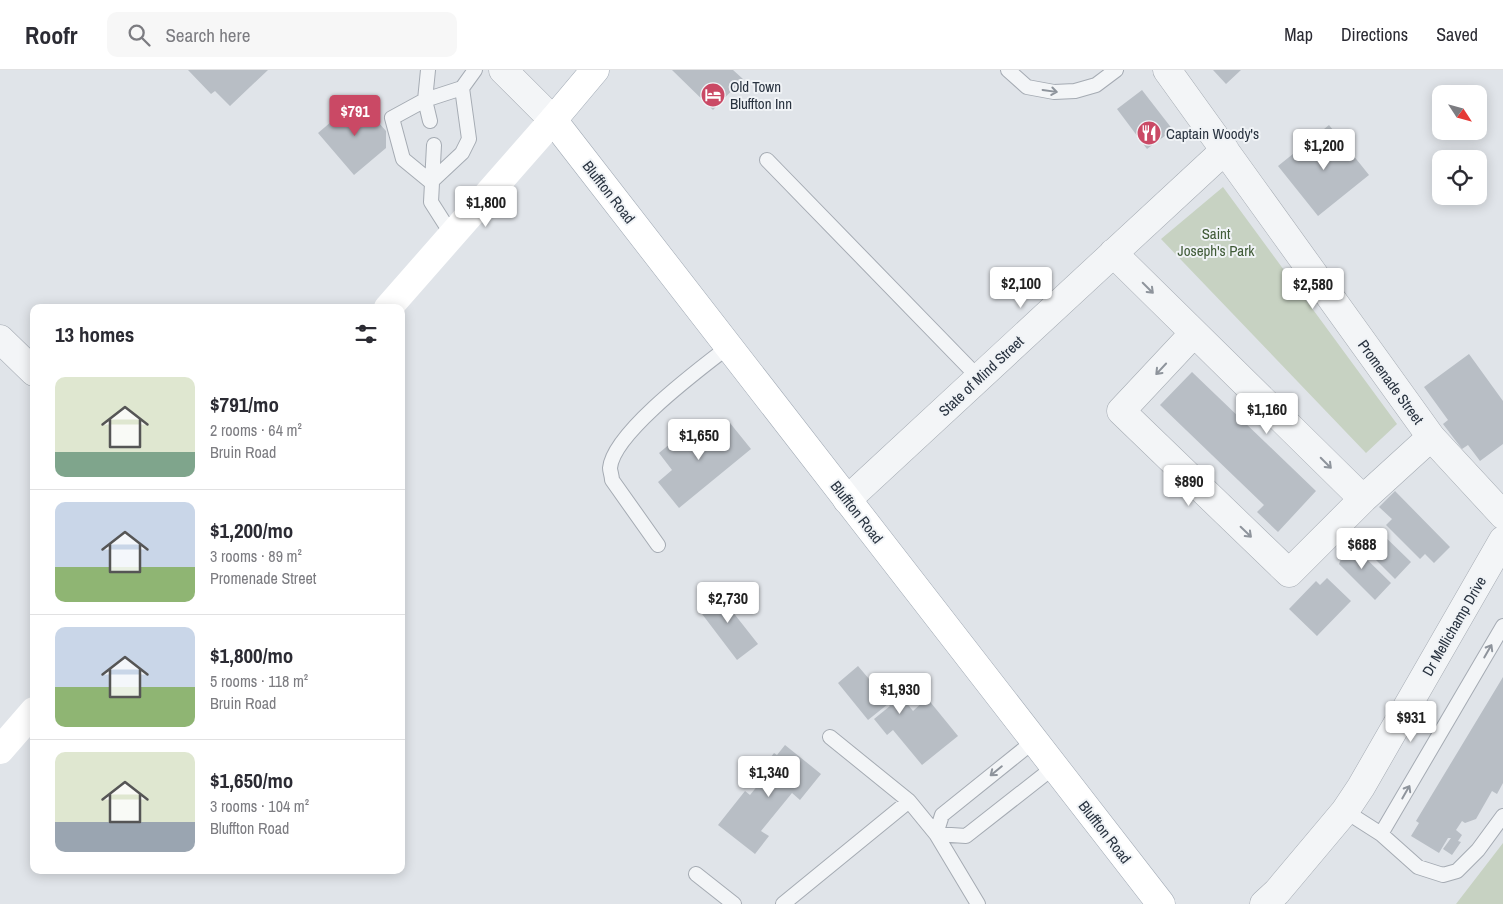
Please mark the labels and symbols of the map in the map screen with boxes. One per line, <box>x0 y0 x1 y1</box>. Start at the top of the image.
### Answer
place label: Old Town Bluffton Inn <box>730 76 792 114</box>
hotel icon: Old Town Bluffton Inn <box>700 82 726 108</box>
north arrow <box>1432 85 1488 140</box>
one-way arrow <box>1042 86 1058 96</box>
pin: $791 <box>325 94 385 137</box>
restaurant icon: Captain Woody's <box>1136 120 1162 146</box>
place label: Captain Woody's <box>1166 123 1259 144</box>
pin: $1,200 <box>1283 128 1365 171</box>
street label: Bluffton Road <box>578 156 640 228</box>
pin: $1,800 <box>445 186 527 228</box>
park label: Saint Joseph's Park <box>1178 223 1255 261</box>
pin: $2,100 <box>980 266 1062 309</box>
pin: $2,580 <box>1272 268 1354 310</box>
one-way arrow <box>1142 281 1154 294</box>
street label: State of Mind Street <box>934 331 1029 421</box>
street label: Promenade Street <box>1353 335 1429 429</box>
one-way arrow <box>1155 362 1167 375</box>
pin: $1,160 <box>1226 392 1308 435</box>
pin: $1,650 <box>658 418 740 461</box>
one-way arrow <box>1320 457 1332 469</box>
pin: $890 <box>1159 464 1219 507</box>
street label: Bluffton Road <box>826 476 888 548</box>
one-way arrow <box>1240 526 1252 538</box>
pin: $688 <box>1332 528 1392 570</box>
street label: Dr Mellichamp Drive <box>1417 572 1491 680</box>
pin: $2,730 <box>687 582 769 624</box>
one-way arrow <box>1483 644 1493 659</box>
pin: $1,930 <box>859 672 941 715</box>
pin: $931 <box>1381 700 1441 743</box>
pin: $1,340 <box>728 756 810 798</box>
one-way arrow <box>990 766 1003 777</box>
one-way arrow <box>1401 784 1411 799</box>
street label: Bluffton Road <box>1074 796 1136 868</box>

